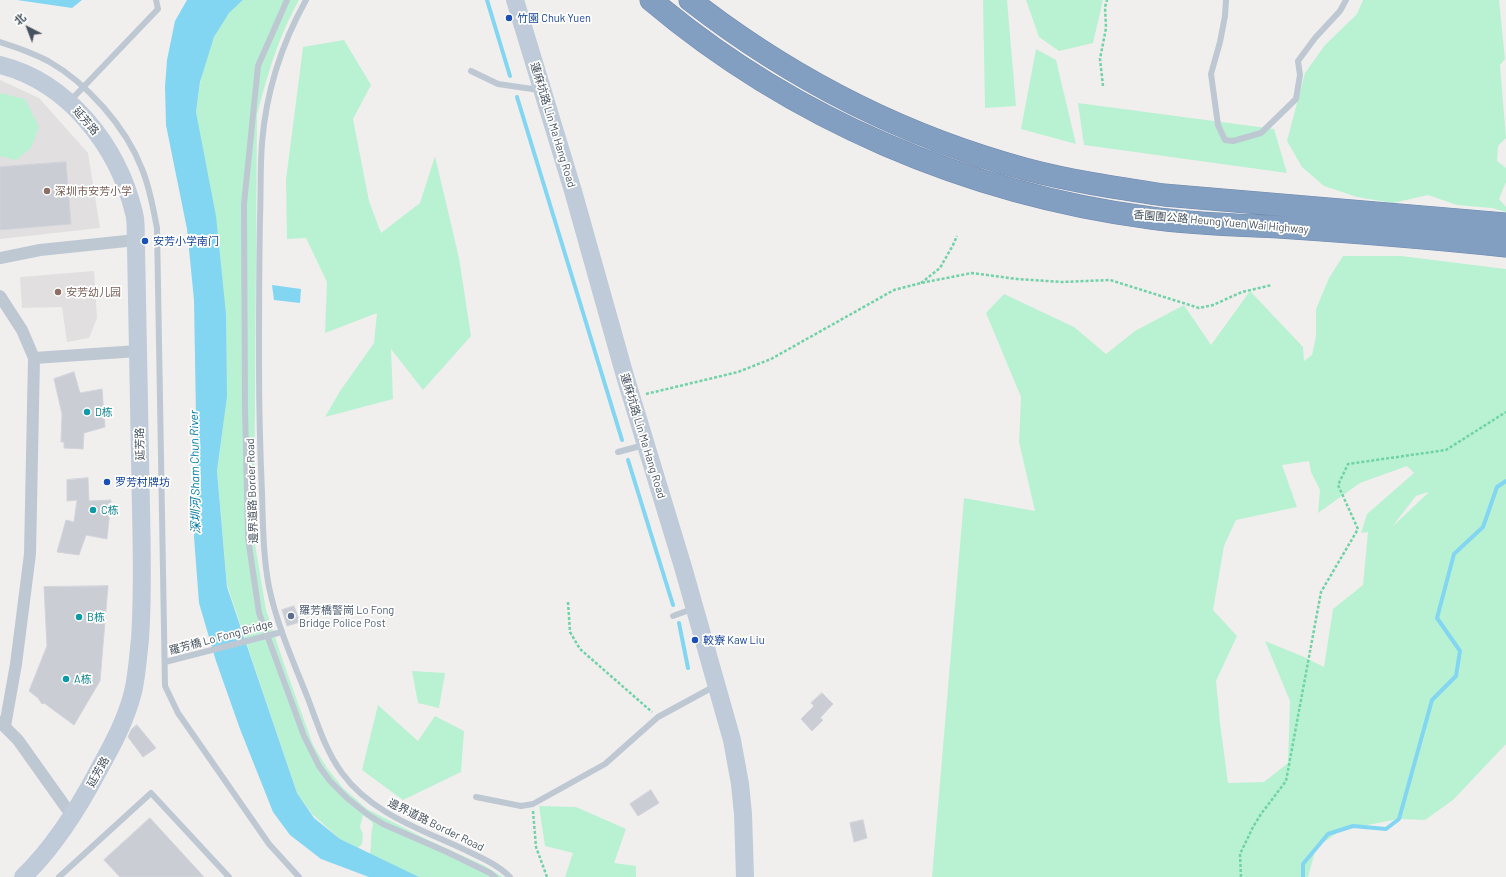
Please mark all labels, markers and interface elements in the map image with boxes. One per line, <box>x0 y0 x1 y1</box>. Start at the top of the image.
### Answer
north arrow <box>8 8 48 48</box>
text: 北 <box>11 10 28 27</box>
place label: 竹園 Chuk Yuen <box>517 11 591 25</box>
marker: 竹園 Chuk Yuen <box>504 13 514 23</box>
street label: 蓮麻坑路 Lin Ma Hang Road <box>528 61 578 189</box>
street label: 延芳路 <box>70 104 102 138</box>
place label: 深圳市安芳小学 <box>55 184 132 198</box>
marker: 深圳市安芳小学 <box>42 186 52 196</box>
street label: 香園圍公路 Heung Yuen Wai Highway <box>1133 208 1309 236</box>
place label: 安芳小学南门 <box>153 234 219 248</box>
marker: 安芳小学南门 <box>140 236 150 246</box>
place label: 安芳幼儿园 <box>66 285 121 299</box>
marker: 安芳幼儿园 <box>53 287 63 297</box>
street label: 蓮麻坑路 Lin Ma Hang Road <box>618 372 668 500</box>
place label: D栋 <box>95 405 113 419</box>
marker: D栋 <box>82 407 92 417</box>
water label: 深圳河 Sham Chun River <box>187 410 203 534</box>
street label: 延芳路 <box>133 427 147 461</box>
street label: 邊界道路 Border Road <box>244 438 260 544</box>
place label: 罗芳村牌坊 <box>115 475 170 489</box>
marker: 罗芳村牌坊 <box>102 477 112 487</box>
place label: C栋 <box>101 503 119 517</box>
marker: C栋 <box>88 505 98 515</box>
place label: 羅芳橋警崗 Lo Fong Bridge Police Post <box>299 603 394 629</box>
place label: B栋 <box>87 610 105 624</box>
marker: 羅芳橋警崗 Lo Fong Bridge Police Post <box>286 611 296 621</box>
marker: B栋 <box>74 612 84 622</box>
street label: 羅芳橋 Lo Fong Bridge <box>168 617 274 657</box>
place label: 較寮 Kaw Liu <box>703 633 765 647</box>
marker: 較寮 Kaw Liu <box>690 635 700 645</box>
place label: A栋 <box>74 672 92 686</box>
marker: A栋 <box>61 674 71 684</box>
street label: 延芳路 <box>84 754 112 790</box>
street label: 邊界道路 Border Road <box>386 796 486 854</box>

